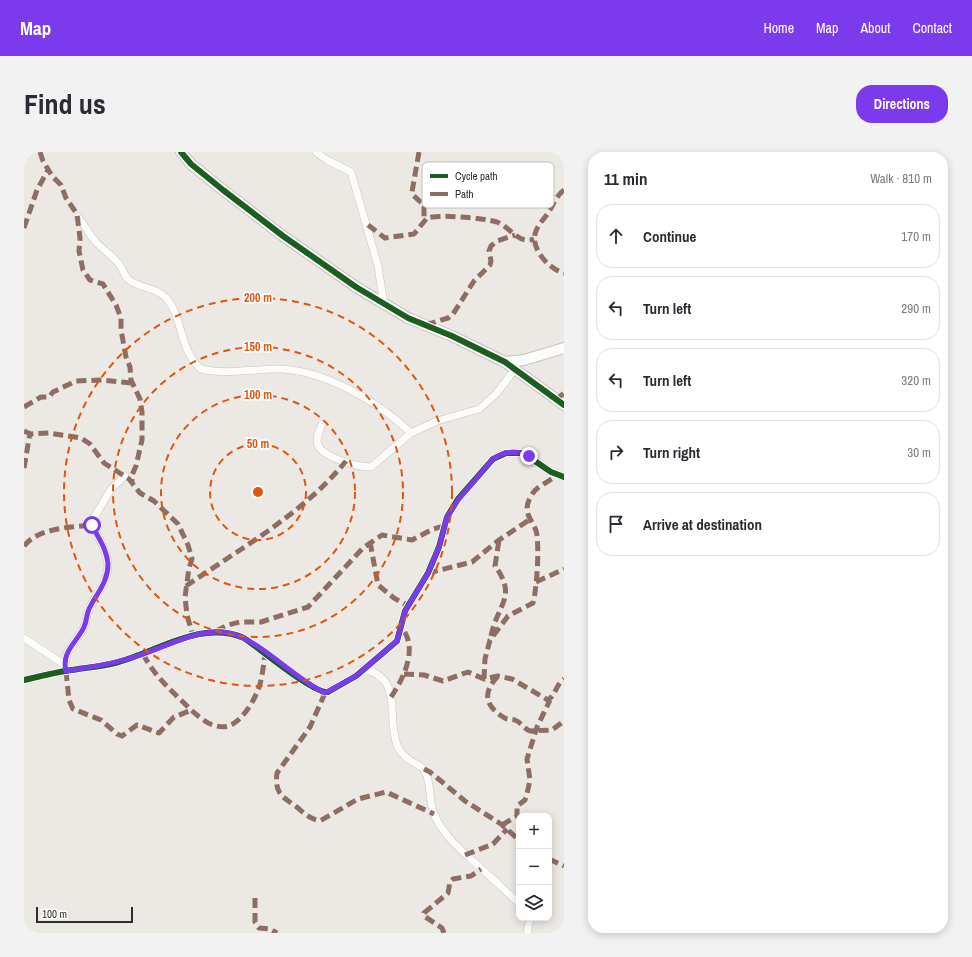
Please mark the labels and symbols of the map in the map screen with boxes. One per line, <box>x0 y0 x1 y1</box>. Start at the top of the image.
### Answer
legend <box>422 162 554 208</box>
text: Cycle path <box>455 169 498 183</box>
text: Path <box>455 187 474 201</box>
text: 200 m <box>244 290 272 306</box>
text: 150 m <box>244 339 272 355</box>
text: 100 m <box>244 387 272 403</box>
text: 50 m <box>247 436 269 452</box>
route end <box>520 447 538 465</box>
centre of rings <box>251 485 265 499</box>
route start <box>83 516 101 534</box>
scale bar <box>36 905 133 924</box>

